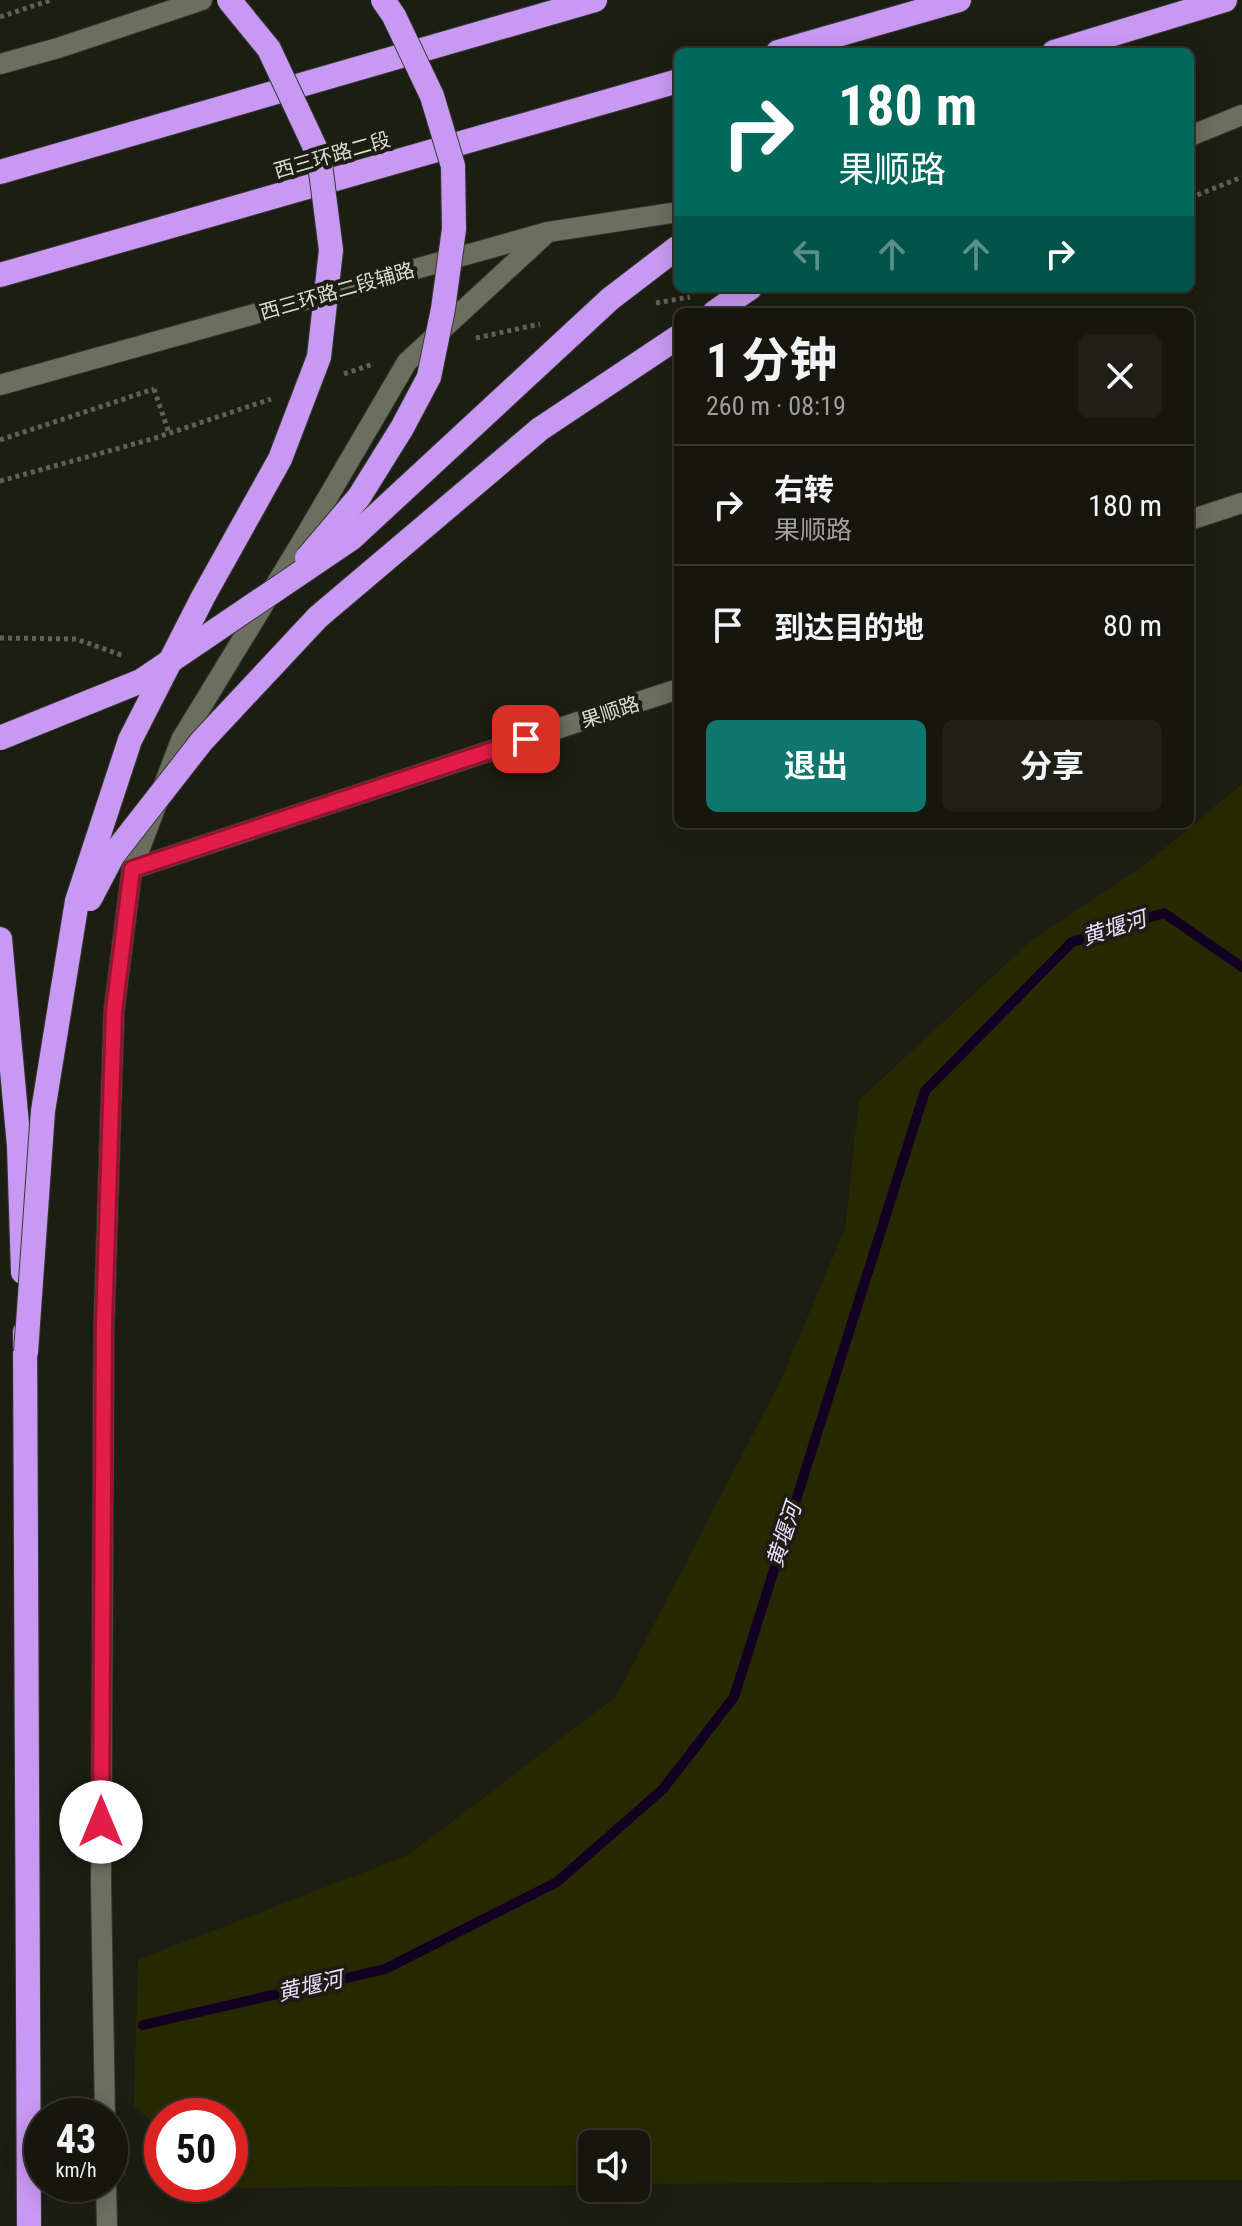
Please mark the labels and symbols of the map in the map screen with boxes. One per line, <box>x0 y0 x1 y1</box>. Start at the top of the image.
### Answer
street label: 西三环路二段 <box>271 127 393 183</box>
street label: 西三环路二段辅路 <box>257 257 417 325</box>
street label: 果顺路 <box>578 691 642 733</box>
pin <box>492 705 560 773</box>
water label: 黄堰河 <box>1079 905 1153 950</box>
water label: 黄堰河 <box>762 1496 807 1570</box>
position arrow <box>59 1780 143 1864</box>
water label: 黄堰河 <box>275 1965 349 2006</box>
speed limit sign: 50 <box>144 2098 248 2202</box>

